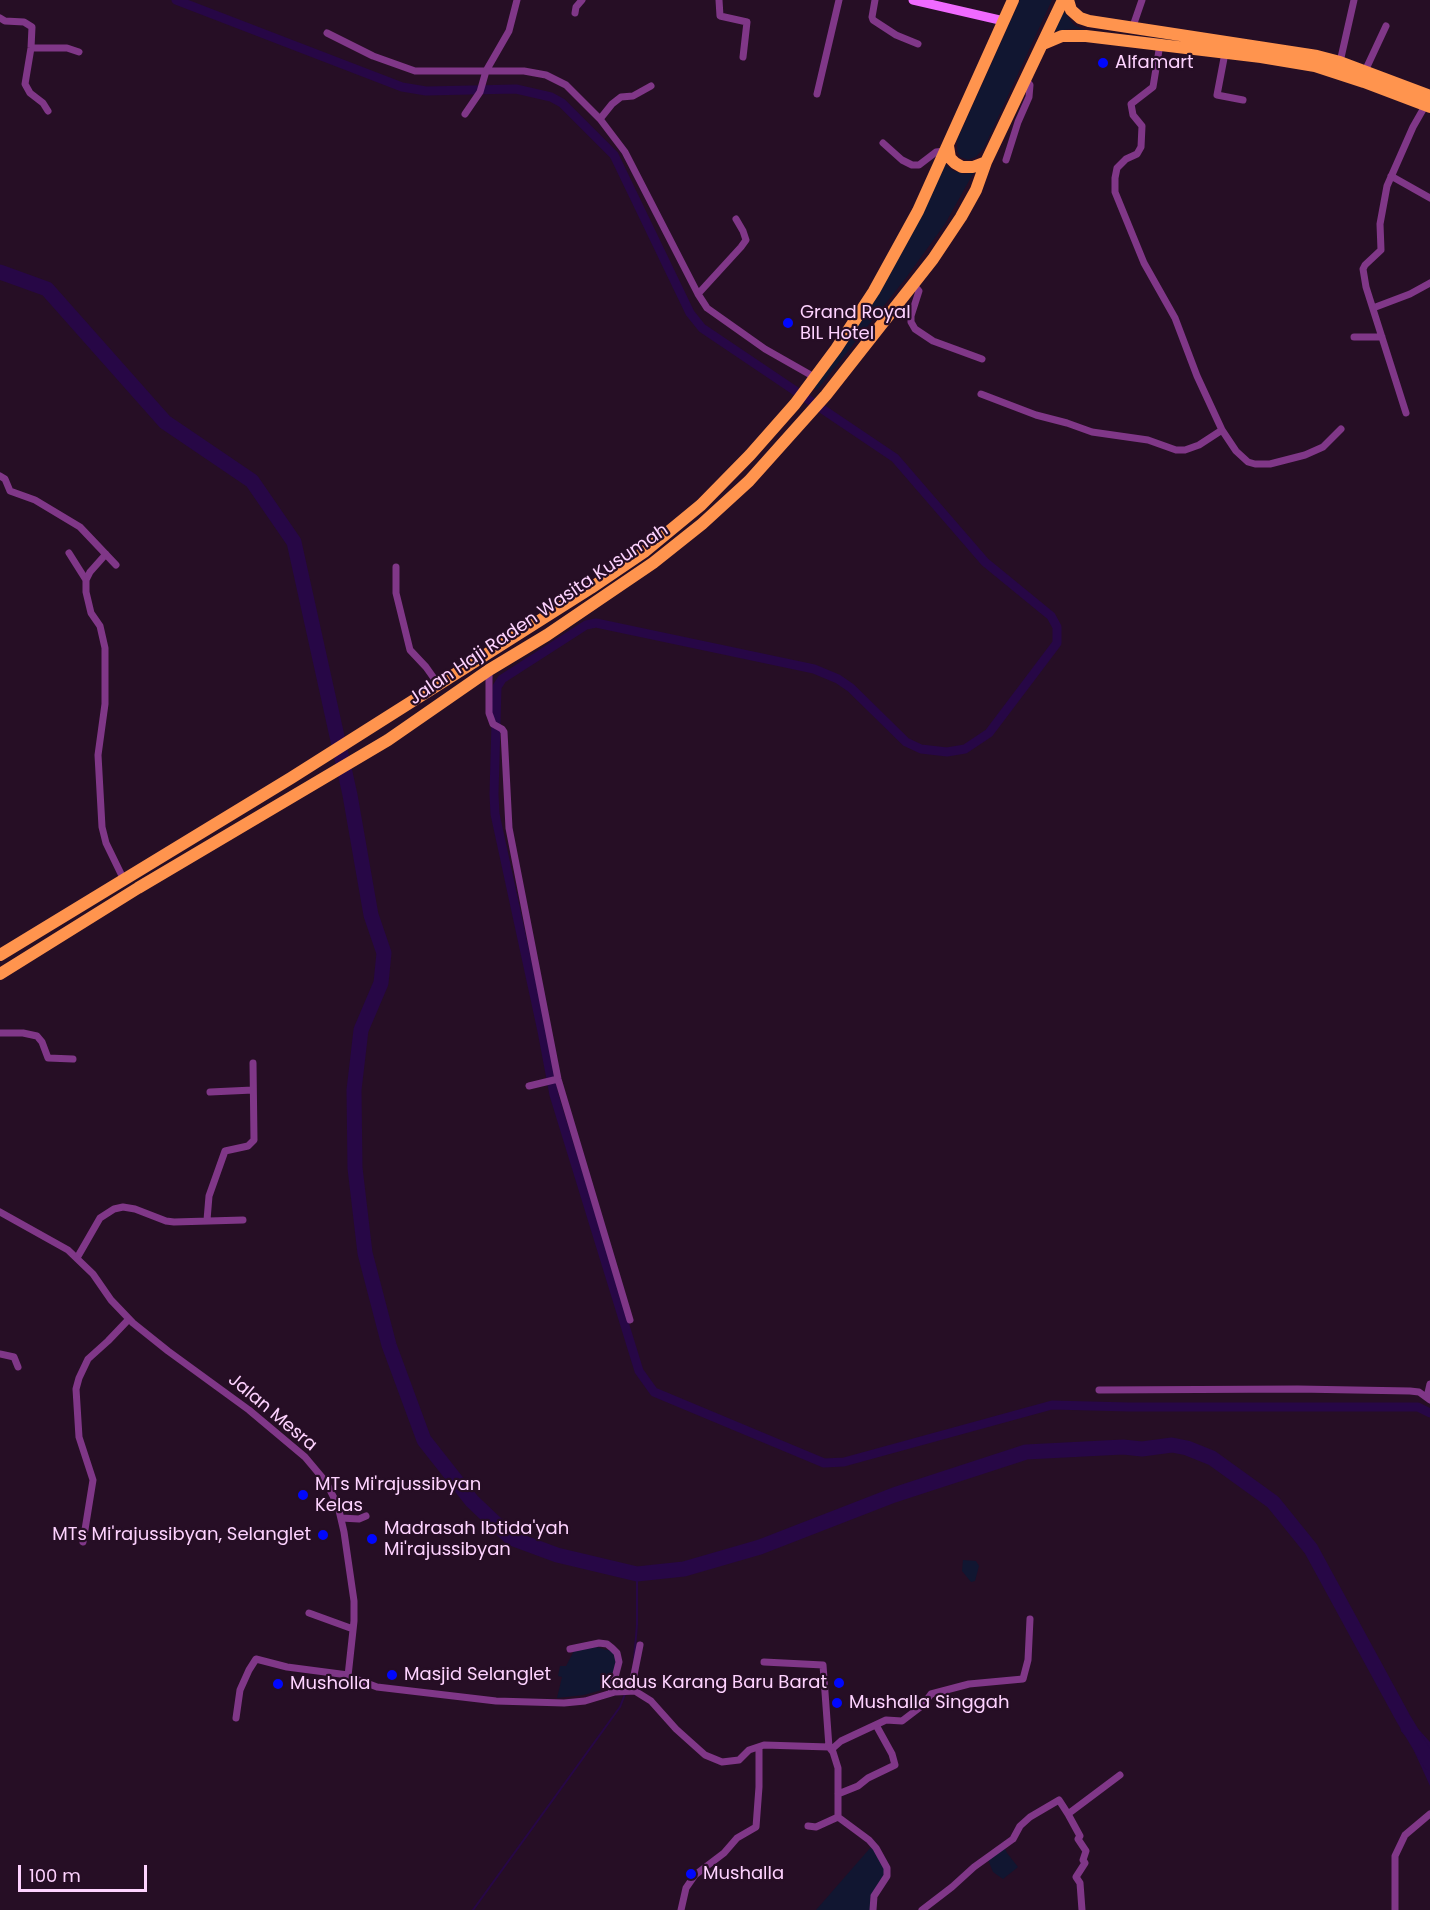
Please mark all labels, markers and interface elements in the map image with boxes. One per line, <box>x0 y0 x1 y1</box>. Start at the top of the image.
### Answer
place label: Alfamart <box>1115 52 1194 74</box>
marker: Alfamart <box>1096 56 1110 70</box>
place label: Grand Royal BIL Hotel <box>800 302 911 344</box>
marker: Grand Royal BIL Hotel <box>781 316 795 330</box>
street label: Jalan Haji Raden Wasita Kusumah <box>405 520 673 710</box>
street label: Jalan Mesra <box>223 1370 321 1456</box>
place label: MTs Mi'rajussibyan Kelas <box>315 1474 481 1516</box>
marker: MTs Mi'rajussibyan Kelas <box>296 1488 310 1502</box>
place label: Madrasah Ibtida'yah Mi'rajussibyan <box>384 1518 569 1561</box>
place label: MTs Mi'rajussibyan, Selanglet <box>52 1524 311 1546</box>
marker: MTs Mi'rajussibyan, Selanglet <box>316 1528 330 1542</box>
marker: Madrasah Ibtida'yah Mi'rajussibyan <box>365 1532 379 1546</box>
place label: Masjid Selanglet <box>404 1664 551 1686</box>
marker: Masjid Selanglet <box>385 1668 399 1682</box>
place label: Kadus Karang Baru Barat <box>601 1672 827 1694</box>
place label: Musholla <box>290 1673 370 1695</box>
marker: Kadus Karang Baru Barat <box>832 1676 846 1690</box>
marker: Musholla <box>271 1677 285 1691</box>
place label: Mushalla Singgah <box>849 1692 1009 1714</box>
marker: Mushalla Singgah <box>830 1696 844 1710</box>
scale bar <box>21 1853 150 1891</box>
text: 100 m <box>29 1863 81 1888</box>
place label: Mushalla <box>703 1863 784 1885</box>
marker: Mushalla <box>684 1867 698 1881</box>

